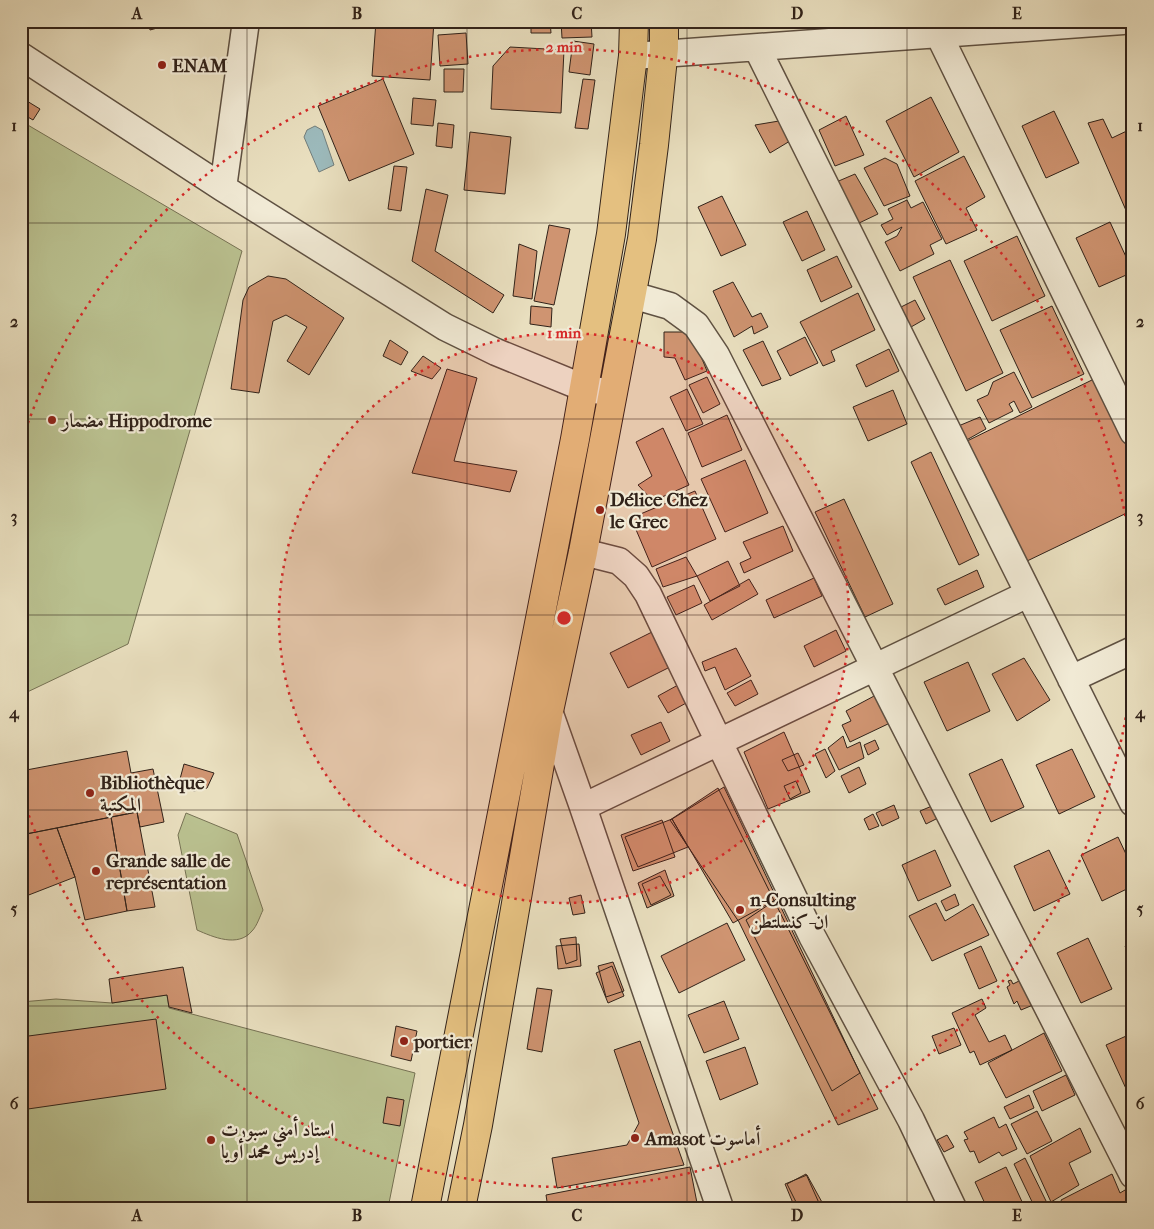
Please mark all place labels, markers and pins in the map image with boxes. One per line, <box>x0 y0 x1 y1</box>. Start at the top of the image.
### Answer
place label: ENAM <box>172 55 228 77</box>
marker: ENAM <box>156 59 168 71</box>
place label: مضمار Hippodrome <box>60 410 212 432</box>
marker: مضمار Hippodrome <box>46 414 58 426</box>
place label: Délice Chez le Grec <box>609 489 708 533</box>
marker: Délice Chez le Grec <box>594 504 606 516</box>
centre of rings <box>555 609 573 627</box>
place label: Bibliothèque المكتبة <box>100 772 205 816</box>
marker: Bibliothèque المكتبة <box>84 787 96 799</box>
place label: Grande salle de représentation <box>105 850 231 894</box>
marker: Grande salle de représentation <box>90 865 102 877</box>
place label: n-Consulting ان-كنسلتطن <box>749 889 857 935</box>
marker: n-Consulting ان-كنسلتطن <box>734 904 746 916</box>
place label: portier <box>413 1031 473 1053</box>
marker: portier <box>398 1035 410 1047</box>
place label: استاد أمني سبورت إدريس محمد أويا <box>221 1116 334 1165</box>
place label: Amasot أماسوت <box>644 1125 761 1151</box>
marker: Amasot أماسوت <box>629 1132 641 1144</box>
marker: استاد أمني سبورت إدريس محمد أويا <box>205 1134 217 1146</box>

